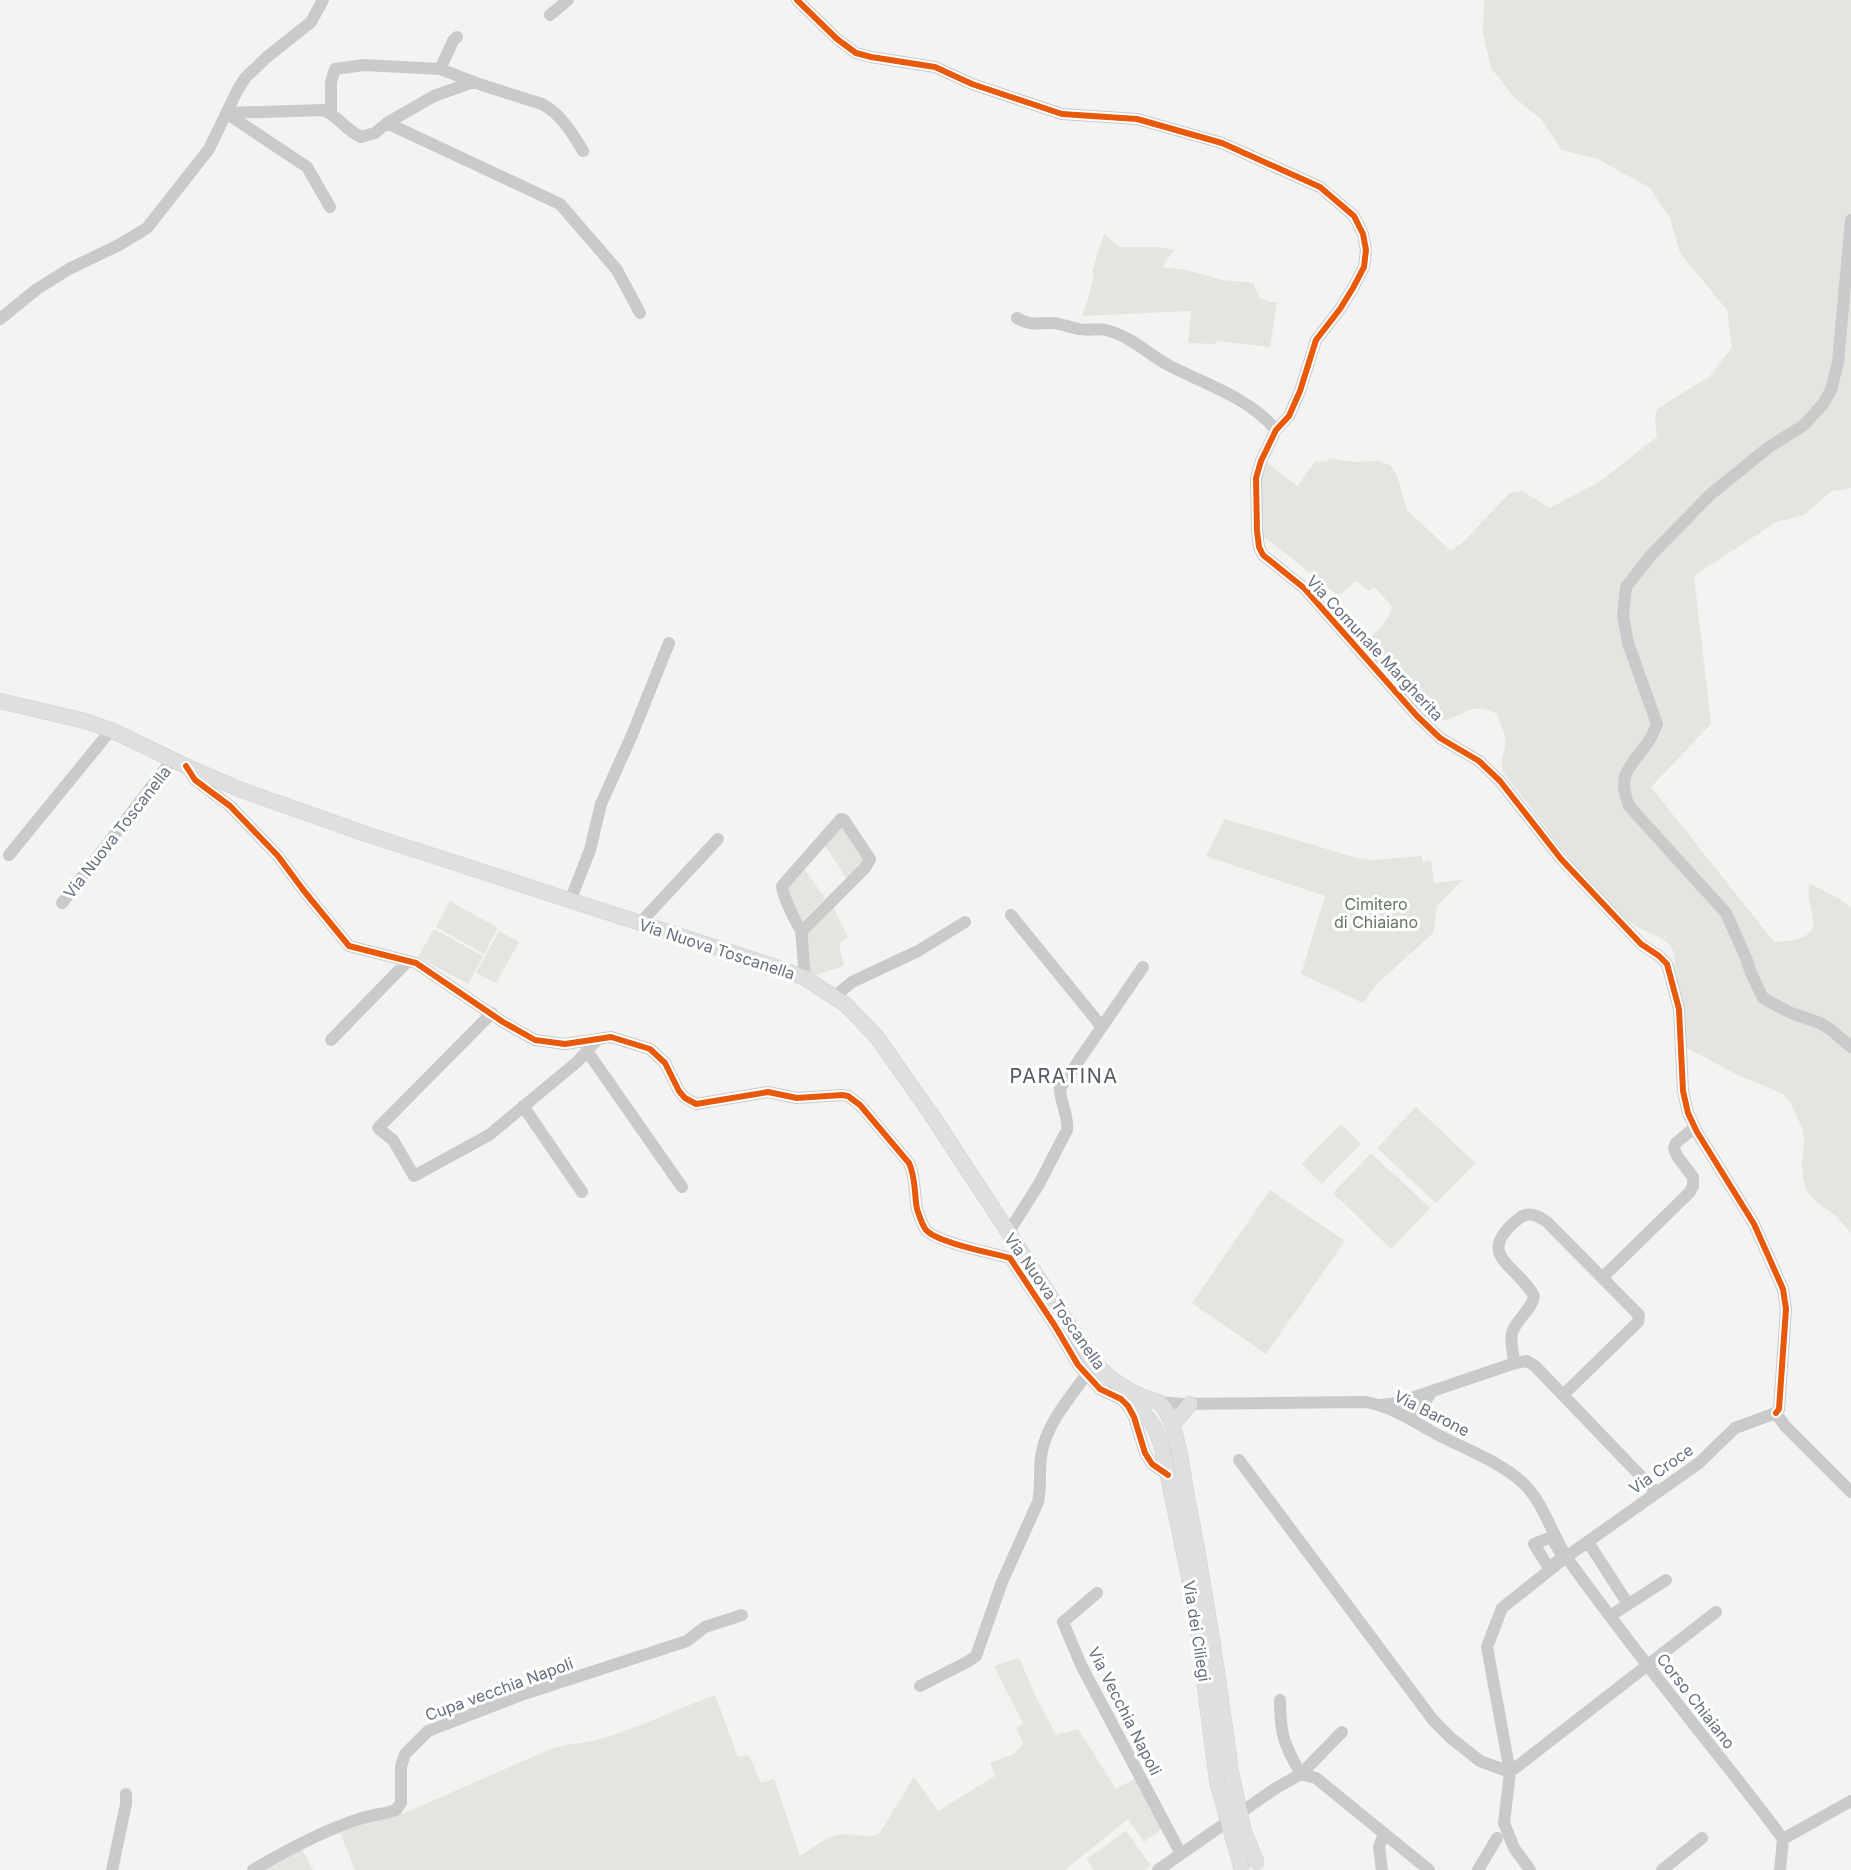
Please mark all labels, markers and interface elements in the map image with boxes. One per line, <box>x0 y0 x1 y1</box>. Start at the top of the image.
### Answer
street label: Via Comunale Margherita <box>1302 571 1448 725</box>
street label: Via Nuova Toscanella <box>59 762 175 902</box>
park label: Cimitero di Chiaiano <box>1334 894 1418 932</box>
street label: Via Nuova Toscanella <box>637 914 797 984</box>
district label: PARATINA <box>1009 1064 1119 1088</box>
street label: Via Nuova Toscanella <box>1000 1229 1110 1373</box>
street label: Via Barone <box>1391 1385 1473 1441</box>
street label: Via Croce <box>1625 1440 1697 1498</box>
street label: Via dei Ciliegi <box>1179 1579 1215 1683</box>
street label: Via Vecchia Napoli <box>1084 1644 1166 1778</box>
street label: Corso Chiaiano <box>1652 1649 1740 1753</box>
street label: Cupa vecchia Napoli <box>422 1653 576 1725</box>

